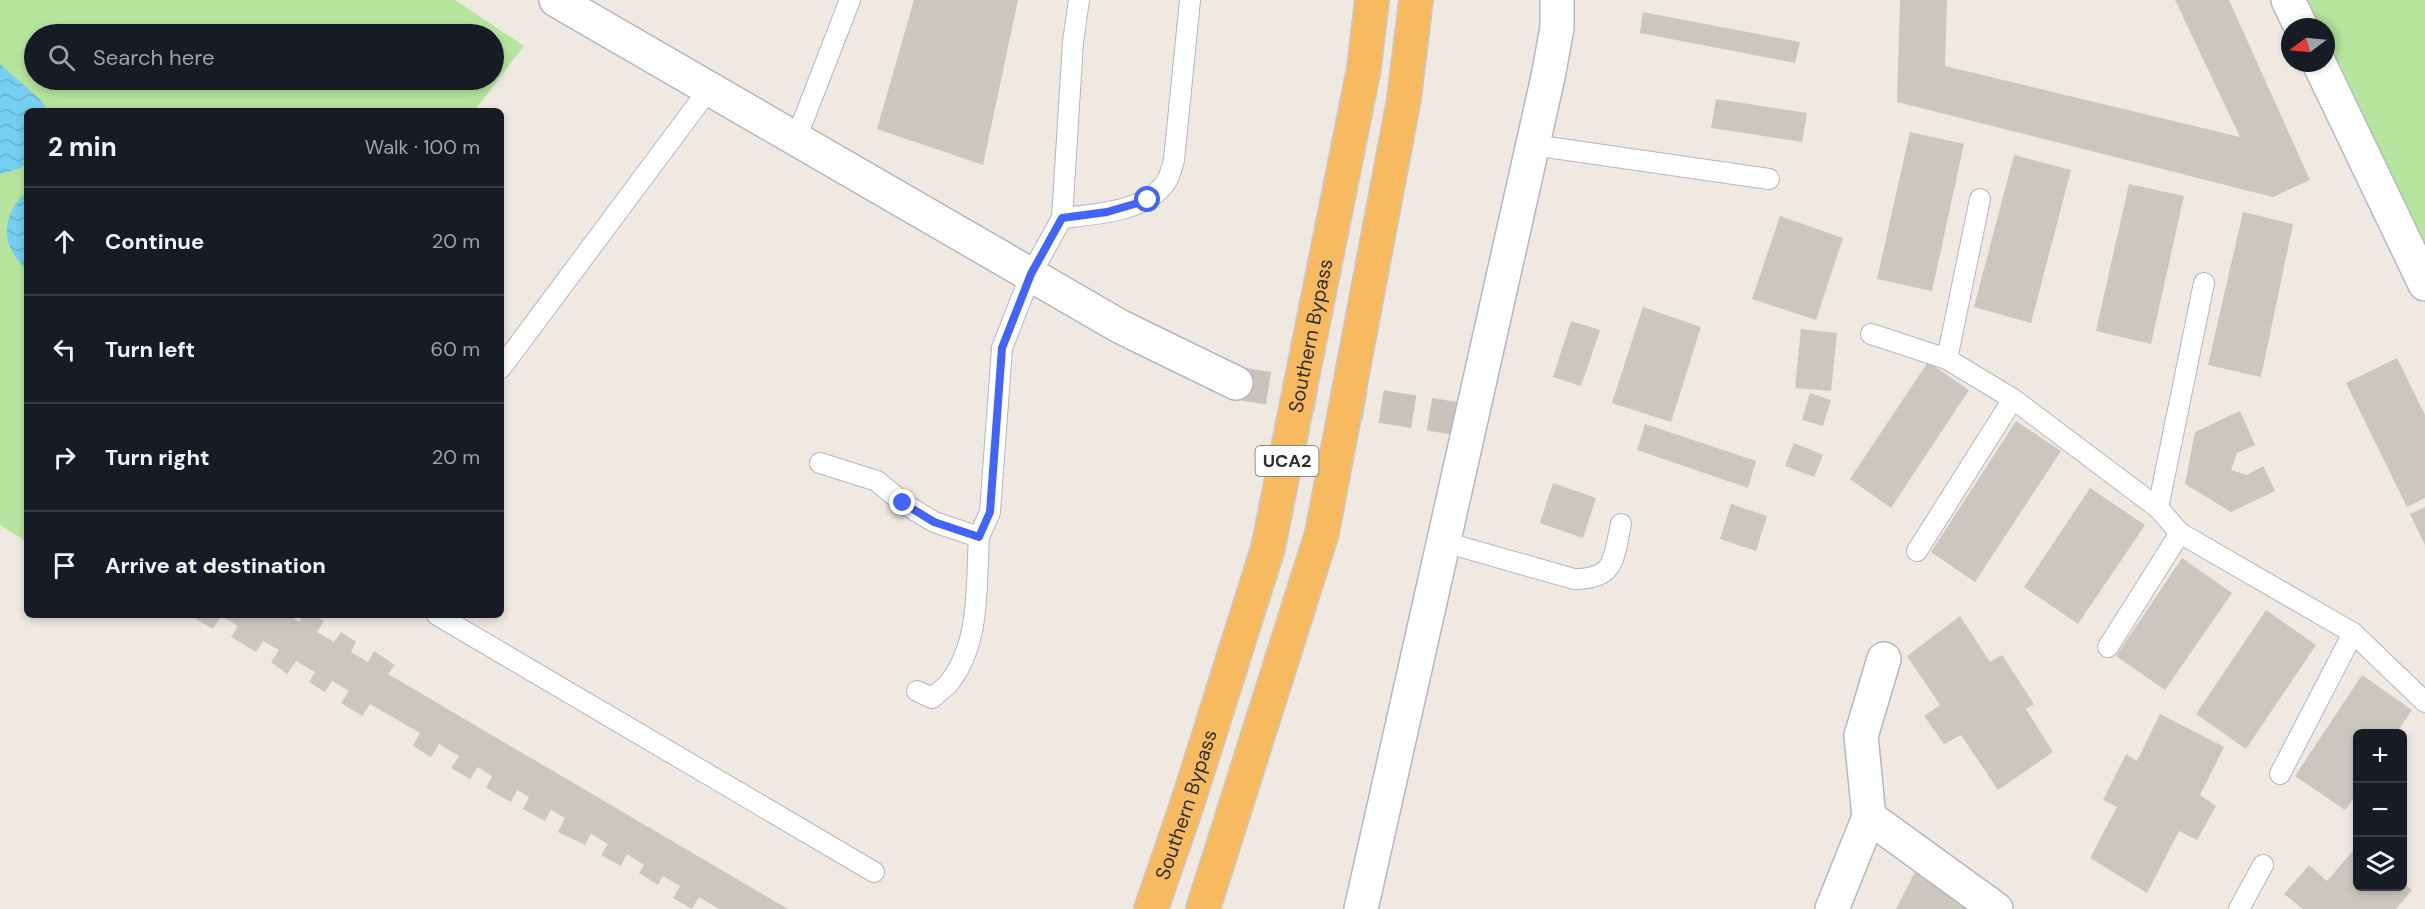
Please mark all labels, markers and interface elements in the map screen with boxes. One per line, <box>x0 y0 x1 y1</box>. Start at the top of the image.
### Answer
north arrow <box>2281 18 2335 72</box>
search box <box>24 24 504 90</box>
icon: search <box>45 41 78 74</box>
text: Search here <box>93 43 214 72</box>
text: 2 min <box>48 130 117 164</box>
text: Walk · 100 m <box>365 134 480 160</box>
route start <box>1134 186 1160 212</box>
icon: ahead <box>48 225 81 258</box>
text: Continue <box>105 227 204 256</box>
text: 20 m <box>432 228 480 254</box>
street label: Southern Bypass <box>1282 256 1339 415</box>
icon: left <box>48 333 81 366</box>
text: Turn left <box>105 335 195 364</box>
text: 60 m <box>431 336 480 362</box>
icon: right <box>48 441 81 474</box>
text: Turn right <box>105 443 210 472</box>
text: 20 m <box>432 444 480 470</box>
road number: UCA2 <box>1256 446 1318 476</box>
route end <box>889 489 915 515</box>
icon: arrive <box>48 549 81 582</box>
text: Arrive at destination <box>105 551 326 580</box>
street label: Southern Bypass <box>1149 726 1223 883</box>
map controls <box>2353 729 2407 891</box>
button: + <box>2353 729 2407 783</box>
button: − <box>2353 783 2407 837</box>
button: layers <box>2353 837 2407 891</box>

